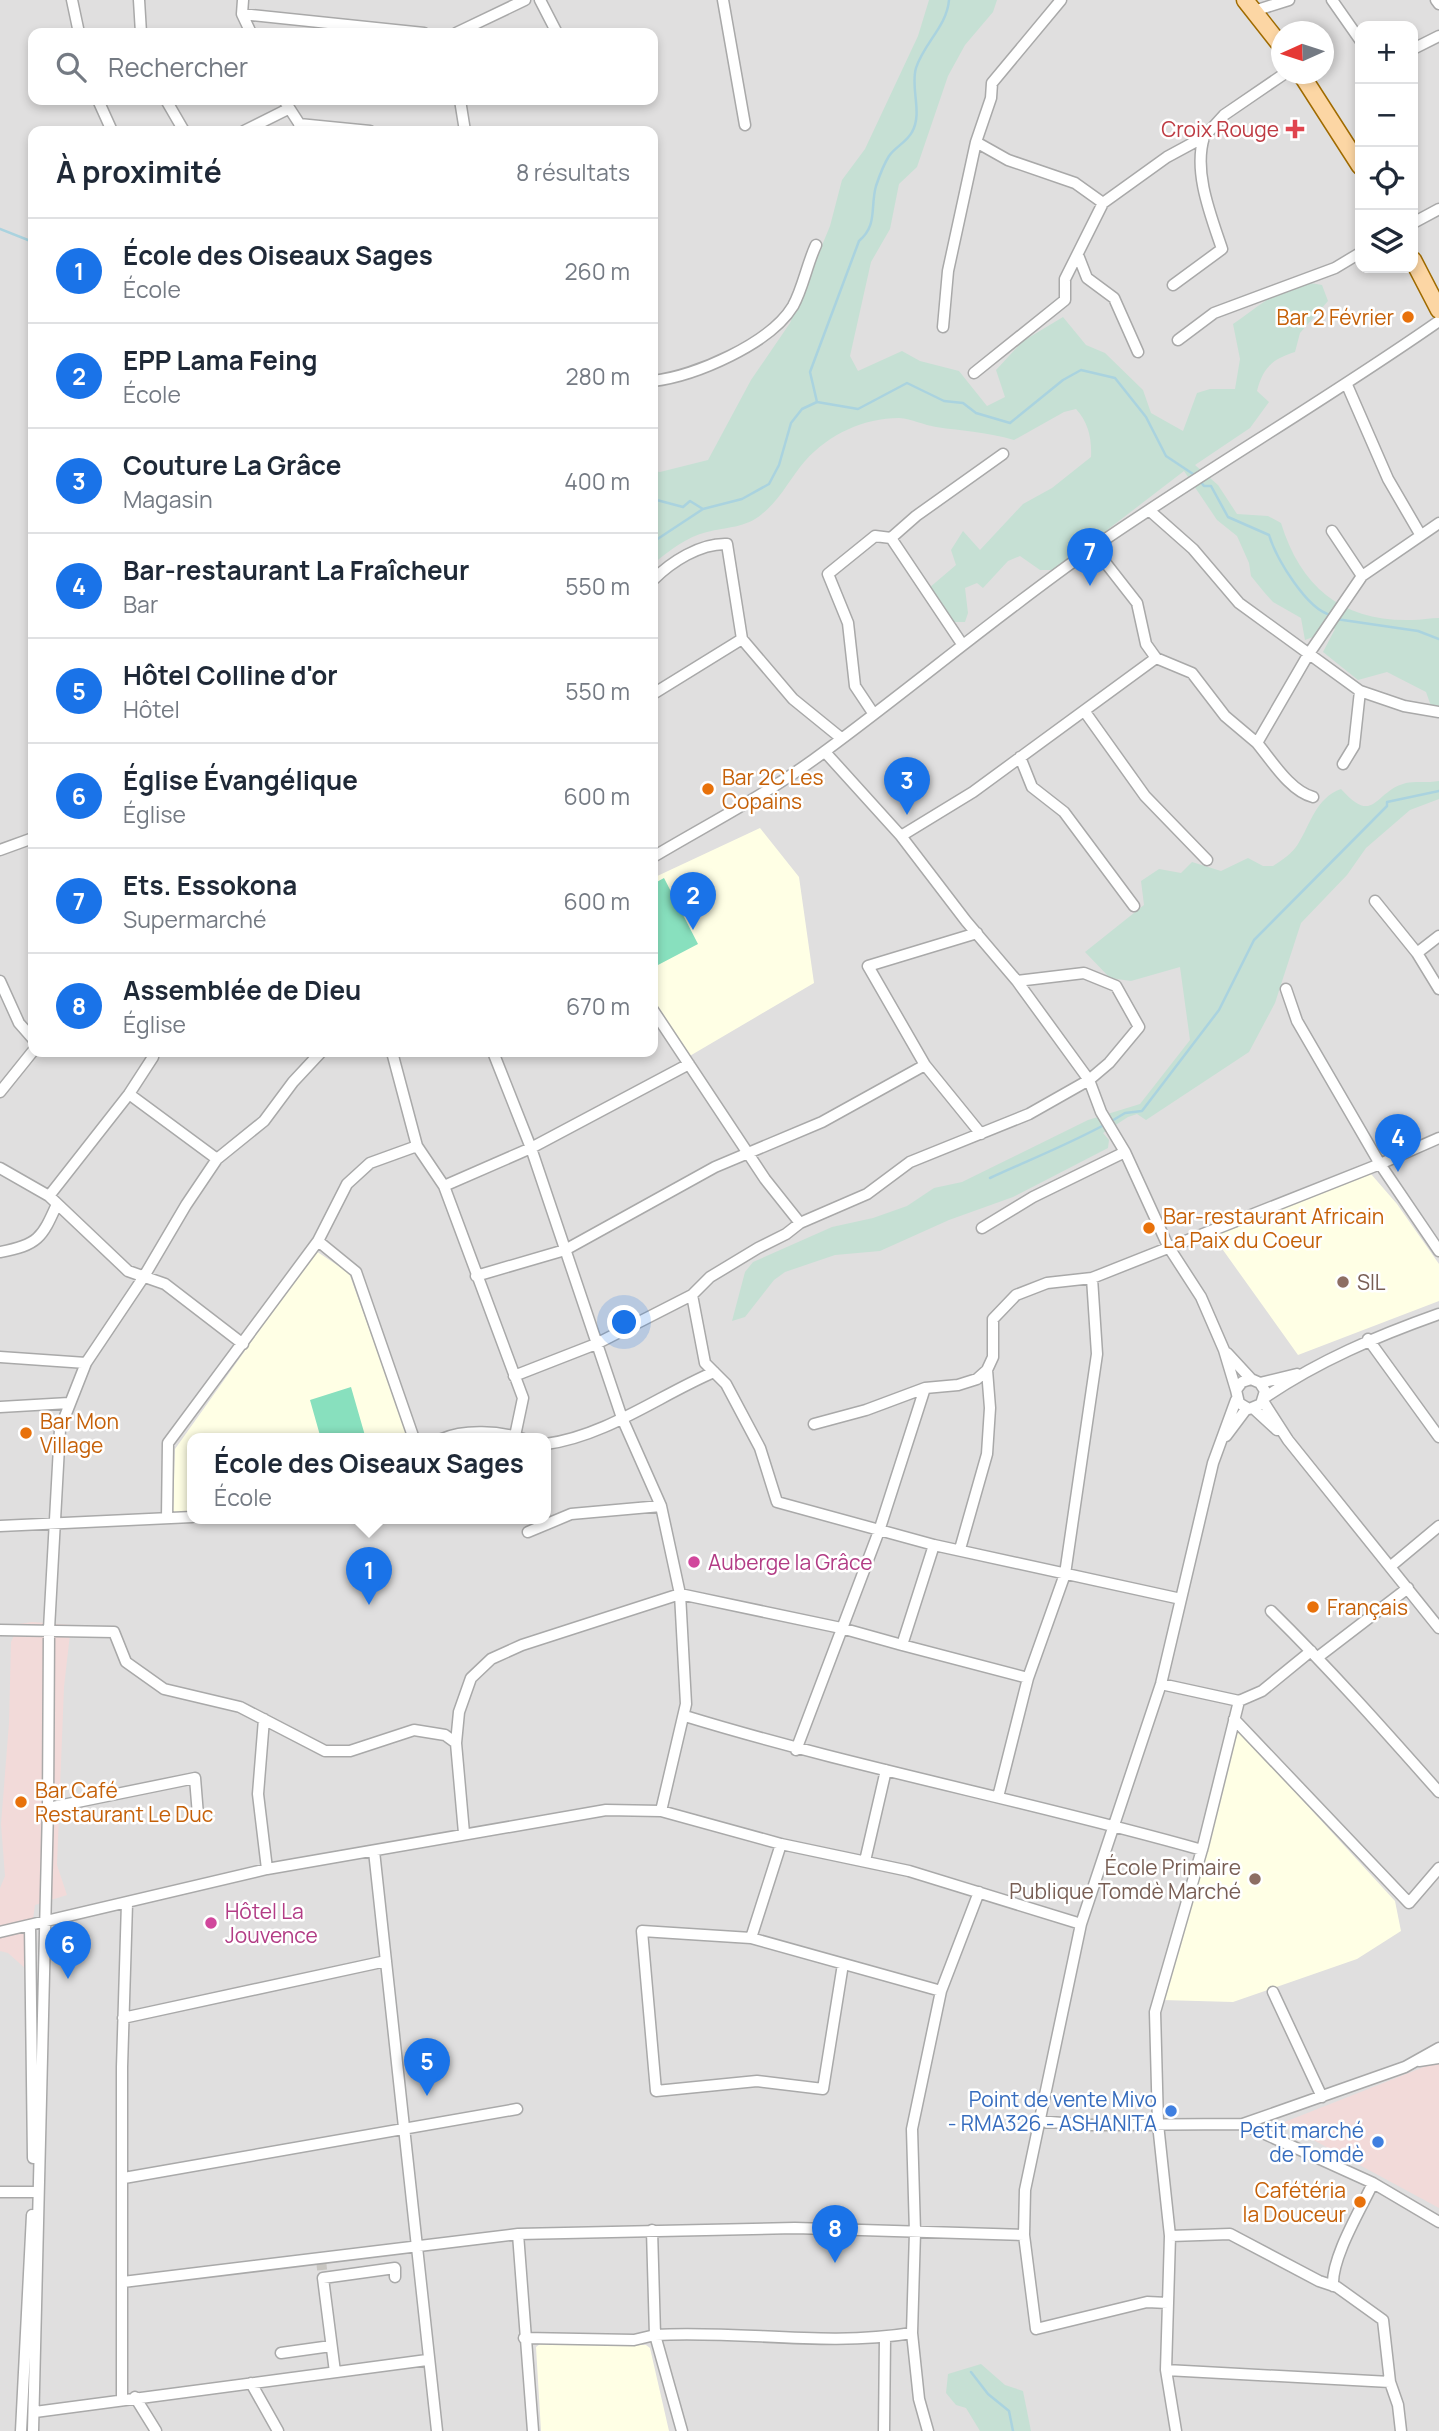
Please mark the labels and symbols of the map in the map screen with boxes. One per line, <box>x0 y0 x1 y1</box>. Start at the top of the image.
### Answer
north arrow <box>1271 21 1334 84</box>
place label: Croix Rouge <box>1161 115 1279 143</box>
marker: Croix Rouge <box>1285 119 1305 139</box>
place label: Bar 2 Février <box>1277 303 1394 331</box>
marker: Bar 2 Février <box>1400 309 1416 325</box>
pin: 7 <box>1067 528 1113 586</box>
pin: 3 <box>884 757 930 815</box>
place label: Bar 2C Les Copains <box>722 763 824 815</box>
marker: Bar 2C Les Copains <box>700 781 716 797</box>
pin: 2 <box>670 872 716 930</box>
pin: 4 <box>1375 1114 1421 1172</box>
place label: Bar-restaurant Africain La Paix du Coeur <box>1163 1202 1384 1254</box>
marker: Bar-restaurant Africain La Paix du Coeur <box>1141 1220 1157 1236</box>
place label: SIL <box>1357 1268 1386 1296</box>
marker: SIL <box>1335 1274 1351 1290</box>
your location <box>607 1305 641 1339</box>
place label: Bar Mon Village <box>40 1407 119 1459</box>
marker: Bar Mon Village <box>18 1425 34 1441</box>
pin: 1 <box>346 1547 392 1605</box>
place label: Auberge la Grâce <box>708 1548 873 1576</box>
marker: Auberge la Grâce <box>686 1554 702 1570</box>
place label: Français <box>1327 1593 1408 1621</box>
marker: Français <box>1305 1599 1321 1615</box>
place label: Bar Café Restaurant Le Duc <box>35 1776 213 1828</box>
marker: Bar Café Restaurant Le Duc <box>13 1794 29 1810</box>
place label: École Primaire Publique Tomdè Marché <box>1009 1853 1241 1905</box>
marker: École Primaire Publique Tomdè Marché <box>1247 1871 1263 1887</box>
place label: Hôtel La Jouvence <box>225 1897 318 1949</box>
marker: Hôtel La Jouvence <box>203 1915 219 1931</box>
pin: 6 <box>45 1921 91 1979</box>
pin: 5 <box>404 2038 450 2096</box>
place label: Point de vente Mivo - RMA326 - ASHANITA <box>948 2085 1157 2137</box>
marker: Point de vente Mivo - RMA326 - ASHANITA <box>1163 2103 1179 2119</box>
place label: Petit marché de Tomdè <box>1240 2116 1364 2168</box>
marker: Petit marché de Tomdè <box>1370 2134 1386 2150</box>
place label: Cafétéria la Douceur <box>1243 2176 1346 2228</box>
marker: Cafétéria la Douceur <box>1352 2194 1368 2210</box>
pin: 8 <box>812 2205 858 2263</box>

